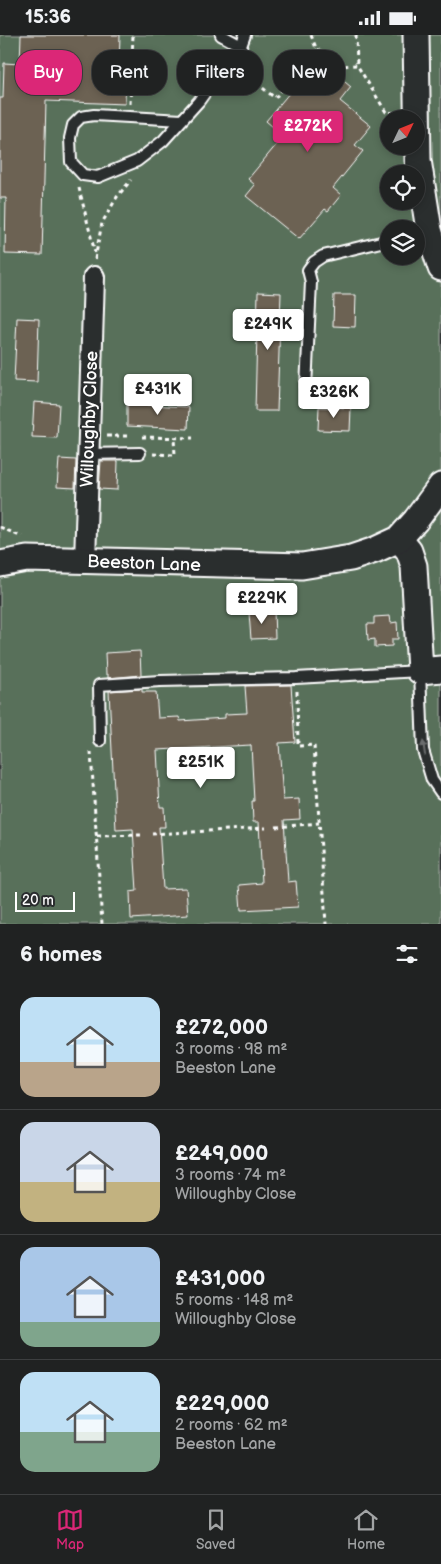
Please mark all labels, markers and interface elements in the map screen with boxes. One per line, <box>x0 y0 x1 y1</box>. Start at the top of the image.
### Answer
text: 15:36 <box>25 6 71 29</box>
chip: Buy <box>15 50 82 95</box>
chip: Rent <box>92 50 167 95</box>
chip: Filters <box>177 50 263 95</box>
chip: New <box>273 50 345 95</box>
north arrow <box>380 110 425 155</box>
map controls <box>380 110 425 265</box>
pin: £272K <box>273 111 343 153</box>
text: £272K <box>284 117 332 136</box>
button: locate <box>380 165 425 210</box>
button: layers <box>380 220 425 265</box>
pin: £249K <box>233 309 303 351</box>
text: £249K <box>244 315 292 334</box>
street label: Willoughby Close <box>77 350 102 488</box>
pin: £431K <box>123 373 193 416</box>
pin: £326K <box>299 377 369 419</box>
text: £431K <box>135 380 181 399</box>
text: £326K <box>309 383 359 402</box>
street label: Beeston Lane <box>87 551 201 576</box>
pin: £229K <box>227 583 297 625</box>
text: £229K <box>237 589 287 608</box>
one-way arrow <box>419 740 427 756</box>
pin: £251K <box>166 747 236 789</box>
text: £251K <box>178 753 224 772</box>
scale bar <box>15 889 75 912</box>
text: 20 m <box>22 892 54 909</box>
icon: filters <box>393 940 421 968</box>
text: 6 homes <box>20 942 102 967</box>
text: £272,000 <box>175 1015 268 1040</box>
icon: home <box>60 1017 120 1077</box>
text: 3 rooms · 98 m² <box>175 1040 287 1059</box>
text: Beeston Lane <box>175 1059 276 1078</box>
text: £249,000 <box>175 1141 268 1166</box>
icon: home <box>60 1142 120 1202</box>
text: 3 rooms · 74 m² <box>175 1166 286 1185</box>
text: Willoughby Close <box>175 1185 296 1204</box>
text: £431,000 <box>175 1266 265 1291</box>
icon: home <box>60 1267 120 1327</box>
text: 5 rooms · 148 m² <box>175 1291 293 1310</box>
text: Willoughby Close <box>175 1310 296 1329</box>
text: £229,000 <box>175 1391 269 1416</box>
icon: home <box>60 1392 120 1452</box>
text: 2 rooms · 62 m² <box>175 1416 288 1435</box>
text: Beeston Lane <box>175 1435 276 1454</box>
tab: Map <box>56 1506 84 1553</box>
tab: Saved <box>196 1506 235 1553</box>
tab: Home <box>347 1506 385 1553</box>

